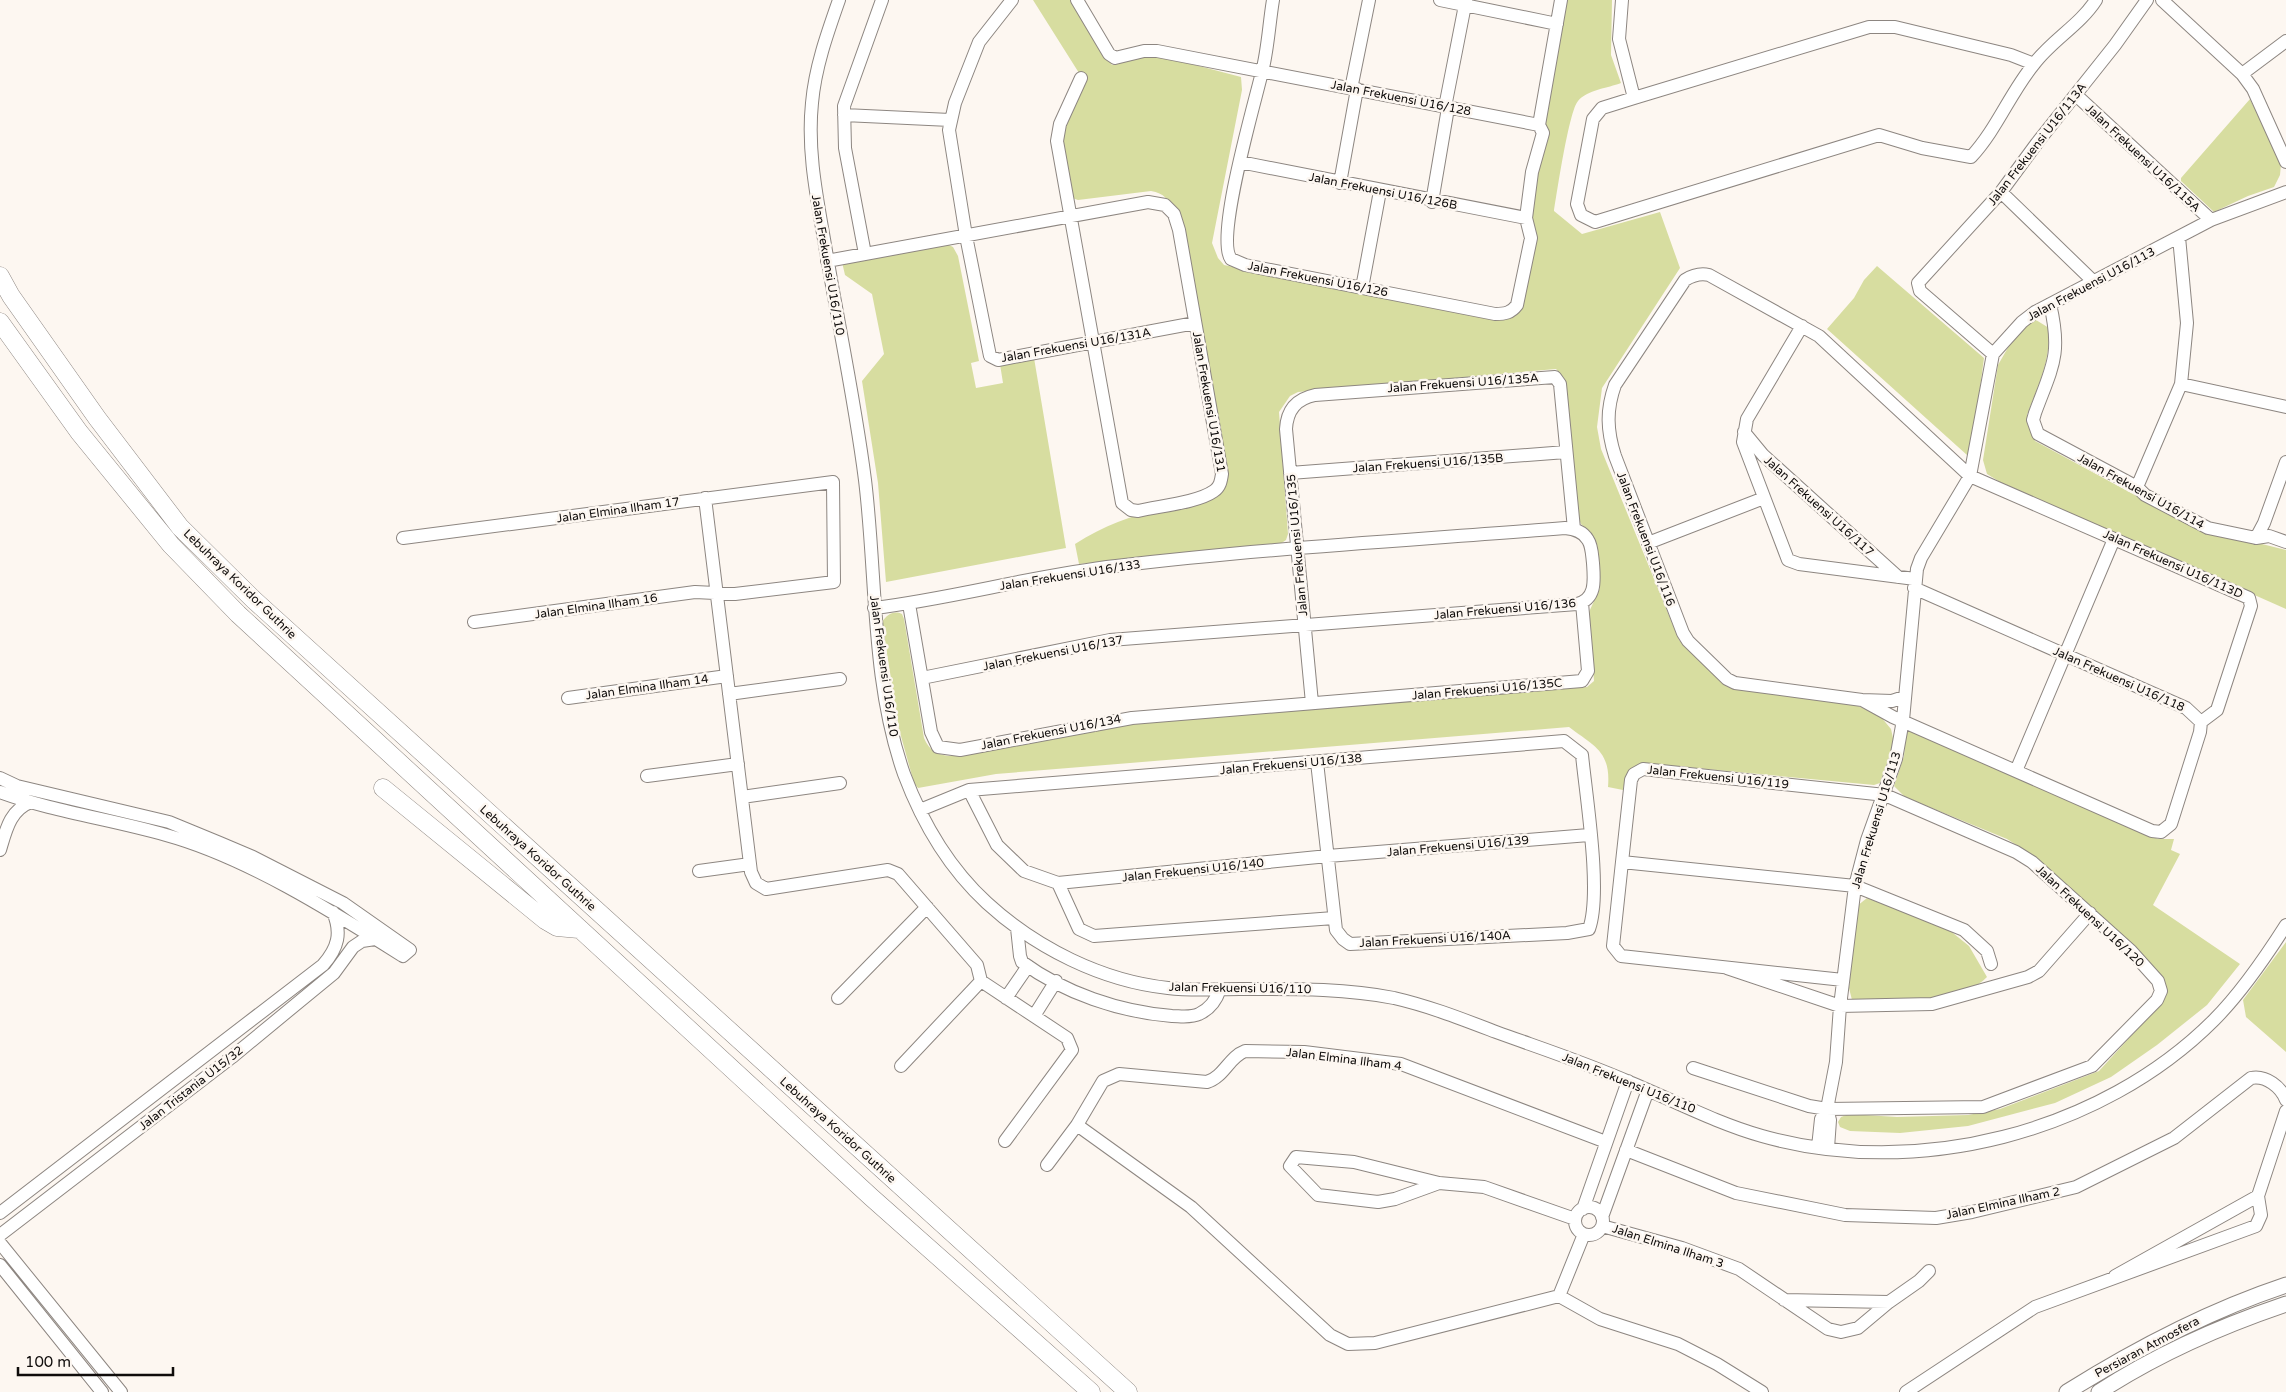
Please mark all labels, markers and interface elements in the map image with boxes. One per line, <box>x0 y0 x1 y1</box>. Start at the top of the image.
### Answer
street label: Jalan Frekuensi U16/128 <box>1330 78 1472 118</box>
street label: Jalan Frekuensi U16/113A <box>1985 80 2089 208</box>
street label: Jalan Frekuensi U16/115A <box>2083 101 2203 215</box>
street label: Jalan Frekuensi U16/126B <box>1308 170 1458 212</box>
street label: Jalan Frekuensi U16/110 <box>809 194 847 337</box>
street label: Jalan Frekuensi U16/113 <box>2025 244 2157 324</box>
street label: Jalan Frekuensi U16/126 <box>1247 259 1389 299</box>
street label: Jalan Frekuensi U16/131A <box>1000 325 1152 365</box>
street label: Jalan Frekuensi U16/131 <box>1190 331 1228 473</box>
street label: Jalan Frekuensi U16/135A <box>1387 371 1539 395</box>
street label: Jalan Frekuensi U16/114 <box>2075 450 2207 532</box>
street label: Jalan Frekuensi U16/135B <box>1352 451 1504 475</box>
street label: Jalan Frekuensi U16/117 <box>1761 453 1877 559</box>
street label: Jalan Frekuensi U16/116 <box>1614 470 1678 608</box>
street label: Jalan Frekuensi U16/135 <box>1284 473 1310 617</box>
street label: Jalan Elmina Ilham 17 <box>556 494 680 526</box>
street label: Lebuhraya Koridor Guthrie <box>181 526 300 642</box>
street label: Jalan Frekuensi U16/113D <box>2101 527 2245 601</box>
street label: Jalan Frekuensi U16/133 <box>998 557 1142 593</box>
street label: Jalan Elmina Ilham 16 <box>534 590 658 622</box>
street label: Jalan Frekuensi U16/110 <box>867 594 901 738</box>
street label: Jalan Frekuensi U16/136 <box>1433 596 1577 622</box>
street label: Jalan Frekuensi U16/137 <box>982 633 1124 673</box>
street label: Jalan Frekuensi U16/118 <box>2051 644 2187 714</box>
street label: Jalan Elmina Ilham 14 <box>585 671 710 703</box>
street label: Jalan Frekuensi U16/135C <box>1411 675 1563 703</box>
street label: Jalan Frekuensi U16/134 <box>980 711 1123 752</box>
street label: Jalan Frekuensi U16/113 <box>1848 750 1904 890</box>
street label: Jalan Frekuensi U16/138 <box>1219 751 1363 777</box>
street label: Jalan Frekuensi U16/119 <box>1646 763 1790 791</box>
street label: Lebuhraya Koridor Guthrie <box>477 802 599 914</box>
street label: Jalan Frekuensi U16/139 <box>1386 833 1530 859</box>
street label: Jalan Frekuensi U16/140 <box>1121 856 1265 884</box>
street label: Jalan Frekuensi U16/120 <box>2033 862 2147 970</box>
street label: Jalan Frekuensi U16/140A <box>1359 928 1511 950</box>
street label: Jalan Frekuensi U16/110 <box>1169 980 1312 996</box>
street label: Jalan Tristania U15/32 <box>136 1043 246 1133</box>
street label: Jalan Elmina Ilham 4 <box>1285 1045 1403 1073</box>
street label: Jalan Frekuensi U16/110 <box>1560 1050 1698 1116</box>
street label: Lebuhraya Koridor Guthrie <box>777 1074 899 1186</box>
street label: Jalan Elmina Ilham 2 <box>1945 1184 2061 1222</box>
street label: Jalan Elmina Ilham 3 <box>1611 1221 1725 1271</box>
street label: Persiaran Atmosfera <box>2092 1314 2202 1380</box>
scale bar <box>18 1344 172 1376</box>
text: 100 m <box>25 1353 71 1371</box>

